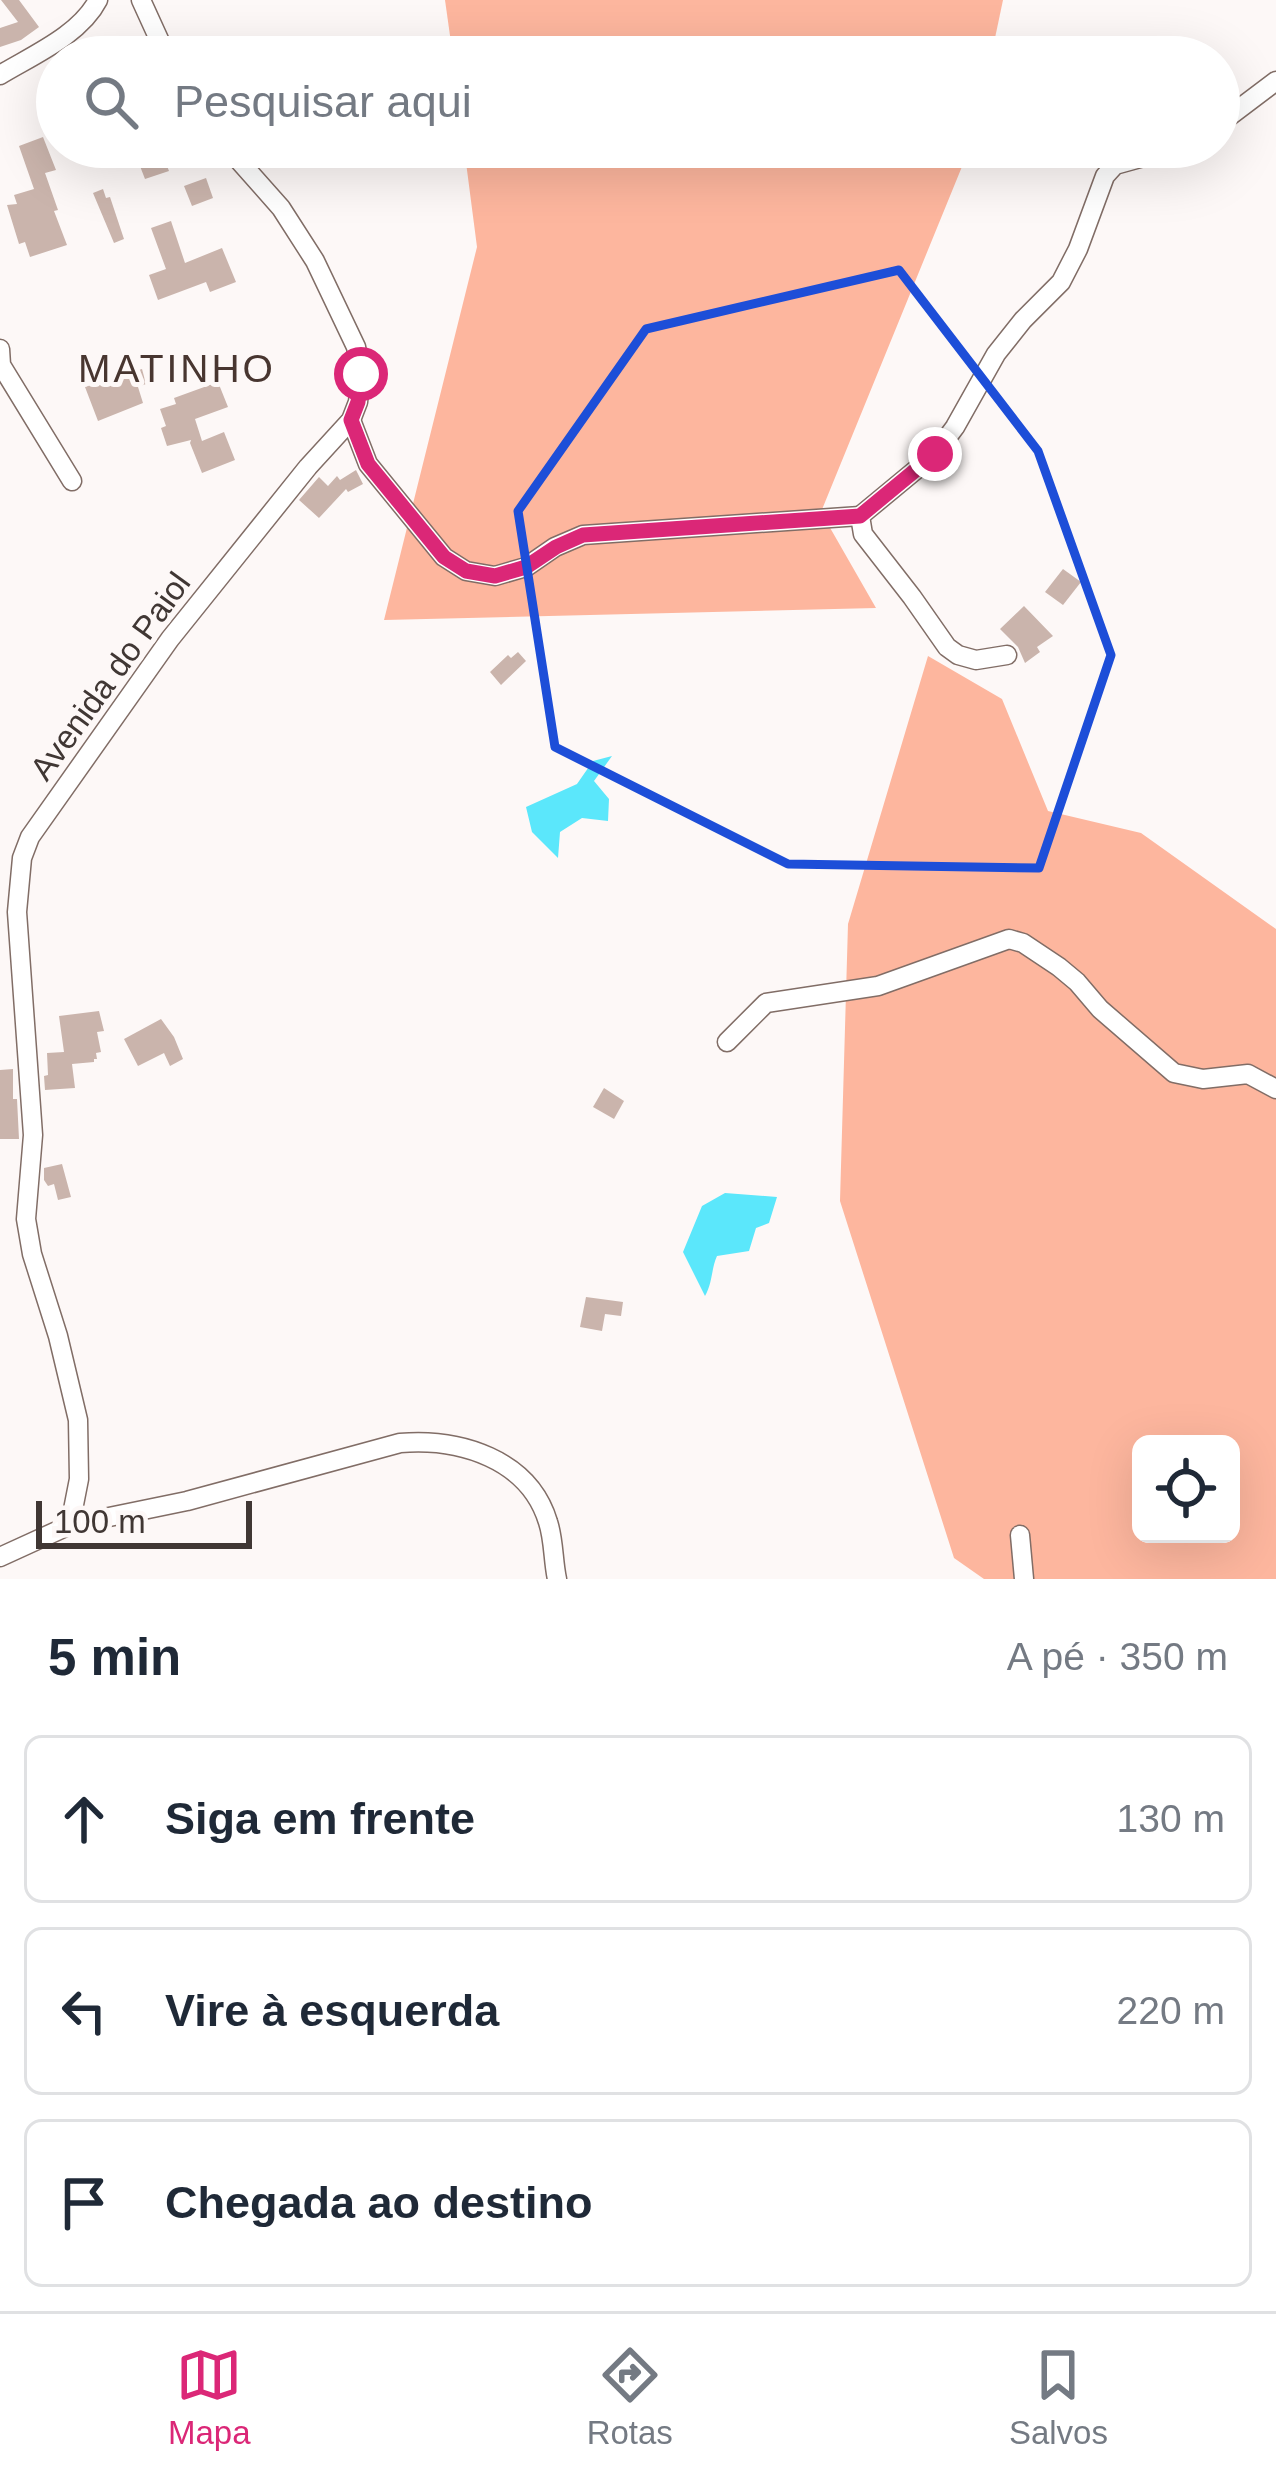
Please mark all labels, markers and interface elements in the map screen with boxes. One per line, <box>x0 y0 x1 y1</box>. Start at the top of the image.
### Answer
search box <box>36 36 1240 168</box>
icon: search <box>78 69 144 135</box>
text: Pesquisar aqui <box>174 76 472 127</box>
district label: MATINHO <box>78 347 276 390</box>
route start <box>334 347 388 401</box>
route end <box>908 427 962 481</box>
street label: Avenida do Paiol <box>22 565 198 787</box>
map controls <box>1132 1435 1240 1543</box>
button: locate <box>1132 1435 1240 1543</box>
scale bar <box>36 1495 252 1548</box>
text: 100 m <box>54 1503 146 1540</box>
text: 5 min <box>48 1629 181 1686</box>
text: A pé · 350 m <box>1007 1635 1228 1678</box>
icon: ahead <box>51 1786 117 1852</box>
text: Siga em frente <box>165 1793 475 1844</box>
text: 130 m <box>1117 1797 1225 1840</box>
icon: left <box>51 1978 117 2044</box>
text: Vire à esquerda <box>165 1985 499 2036</box>
text: 220 m <box>1117 1989 1225 2032</box>
icon: arrive <box>51 2170 117 2236</box>
text: Chegada ao destino <box>165 2177 593 2228</box>
tab: Mapa <box>168 2342 251 2452</box>
tab: Rotas <box>587 2342 673 2452</box>
tab: Salvos <box>1009 2342 1108 2452</box>

